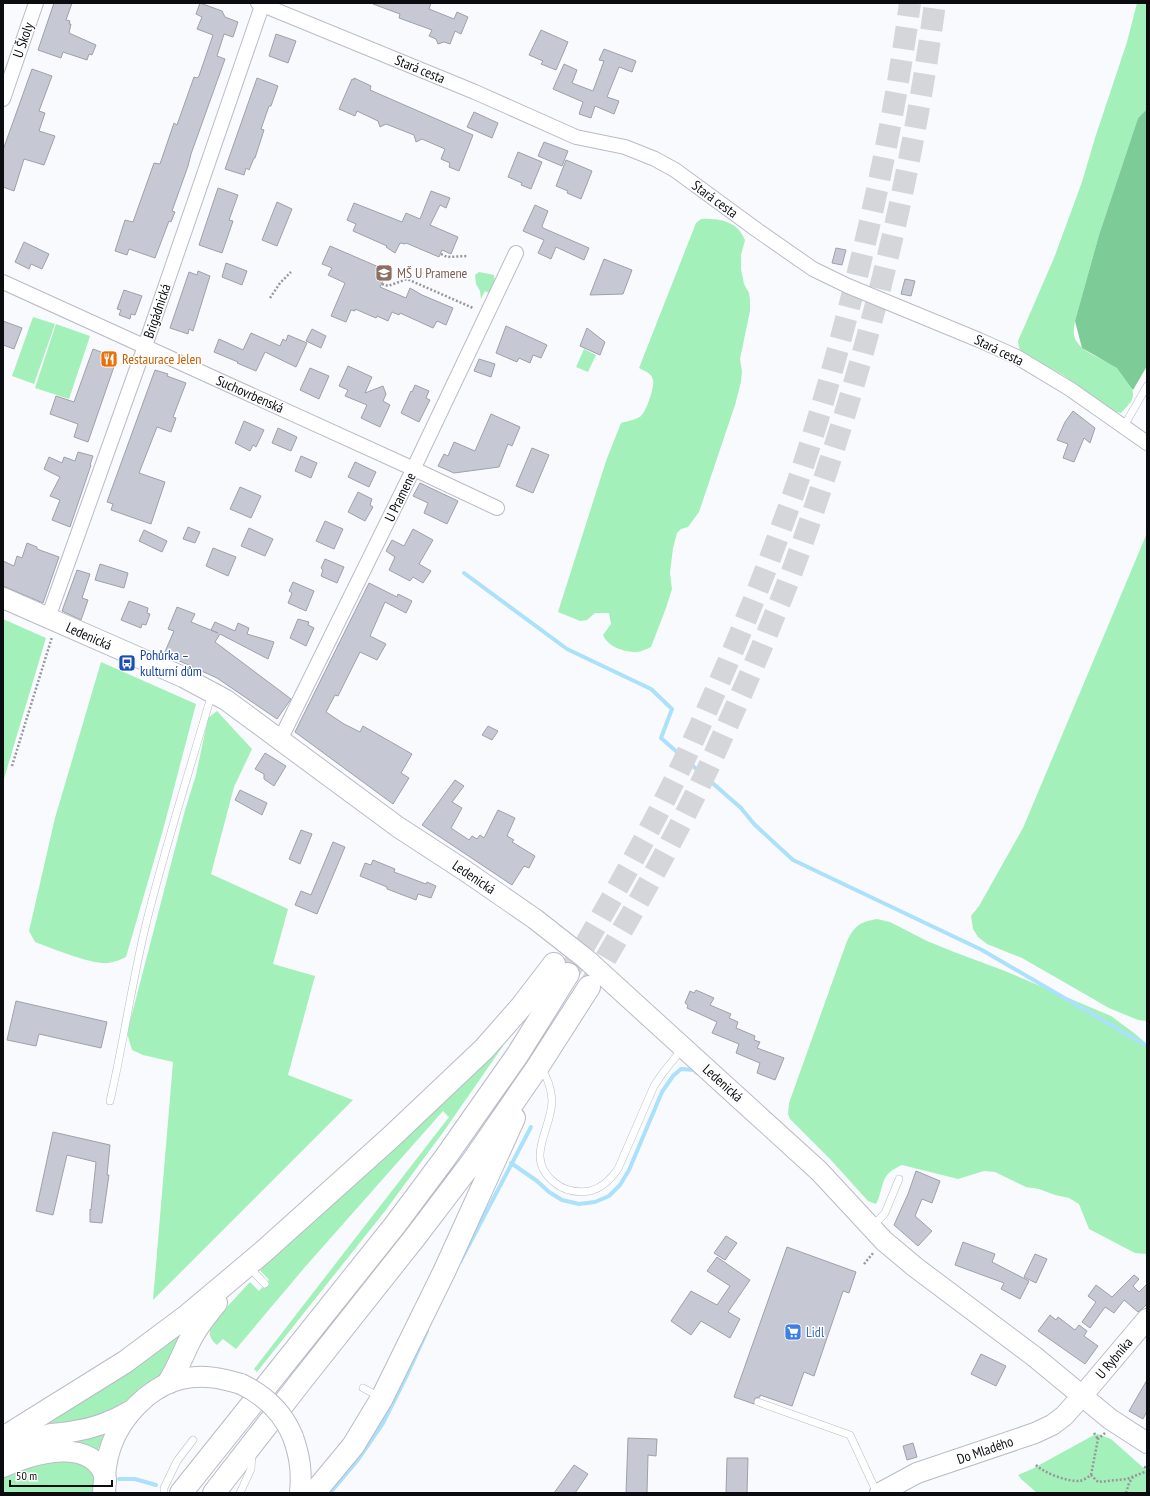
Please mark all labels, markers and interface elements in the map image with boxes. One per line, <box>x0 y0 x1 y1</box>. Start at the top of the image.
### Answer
street label: U Školy <box>9 19 38 60</box>
street label: Stará cesta <box>392 51 448 87</box>
street label: Stará cesta <box>688 176 742 222</box>
school or university icon: MŠ U Pramene <box>374 263 394 283</box>
place label: MŠ U Pramene <box>397 264 468 282</box>
street label: Brigádnická <box>139 281 175 341</box>
street label: Stará cesta <box>971 330 1027 370</box>
restaurant icon: Restaurace Jelen <box>99 349 119 369</box>
place label: Restaurace Jelen <box>122 350 202 368</box>
street label: Suchovrbenská <box>213 371 287 417</box>
street label: U Pramene <box>380 469 420 525</box>
street label: Ledenická <box>63 618 115 654</box>
place label: Pohůrka – kulturní dům <box>140 646 202 680</box>
bus stop icon: Pohůrka – kulturní dům <box>117 653 137 673</box>
street label: Ledenická <box>449 856 499 898</box>
street label: Ledenická <box>699 1060 747 1106</box>
supermarket icon: Lidl <box>783 1322 803 1342</box>
place label: Lidl <box>806 1323 825 1341</box>
street label: U Rybníka <box>1092 1334 1136 1382</box>
street label: Do Mladého <box>955 1432 1015 1468</box>
scale bar <box>10 1462 112 1488</box>
text: 50 m <box>16 1468 37 1483</box>

